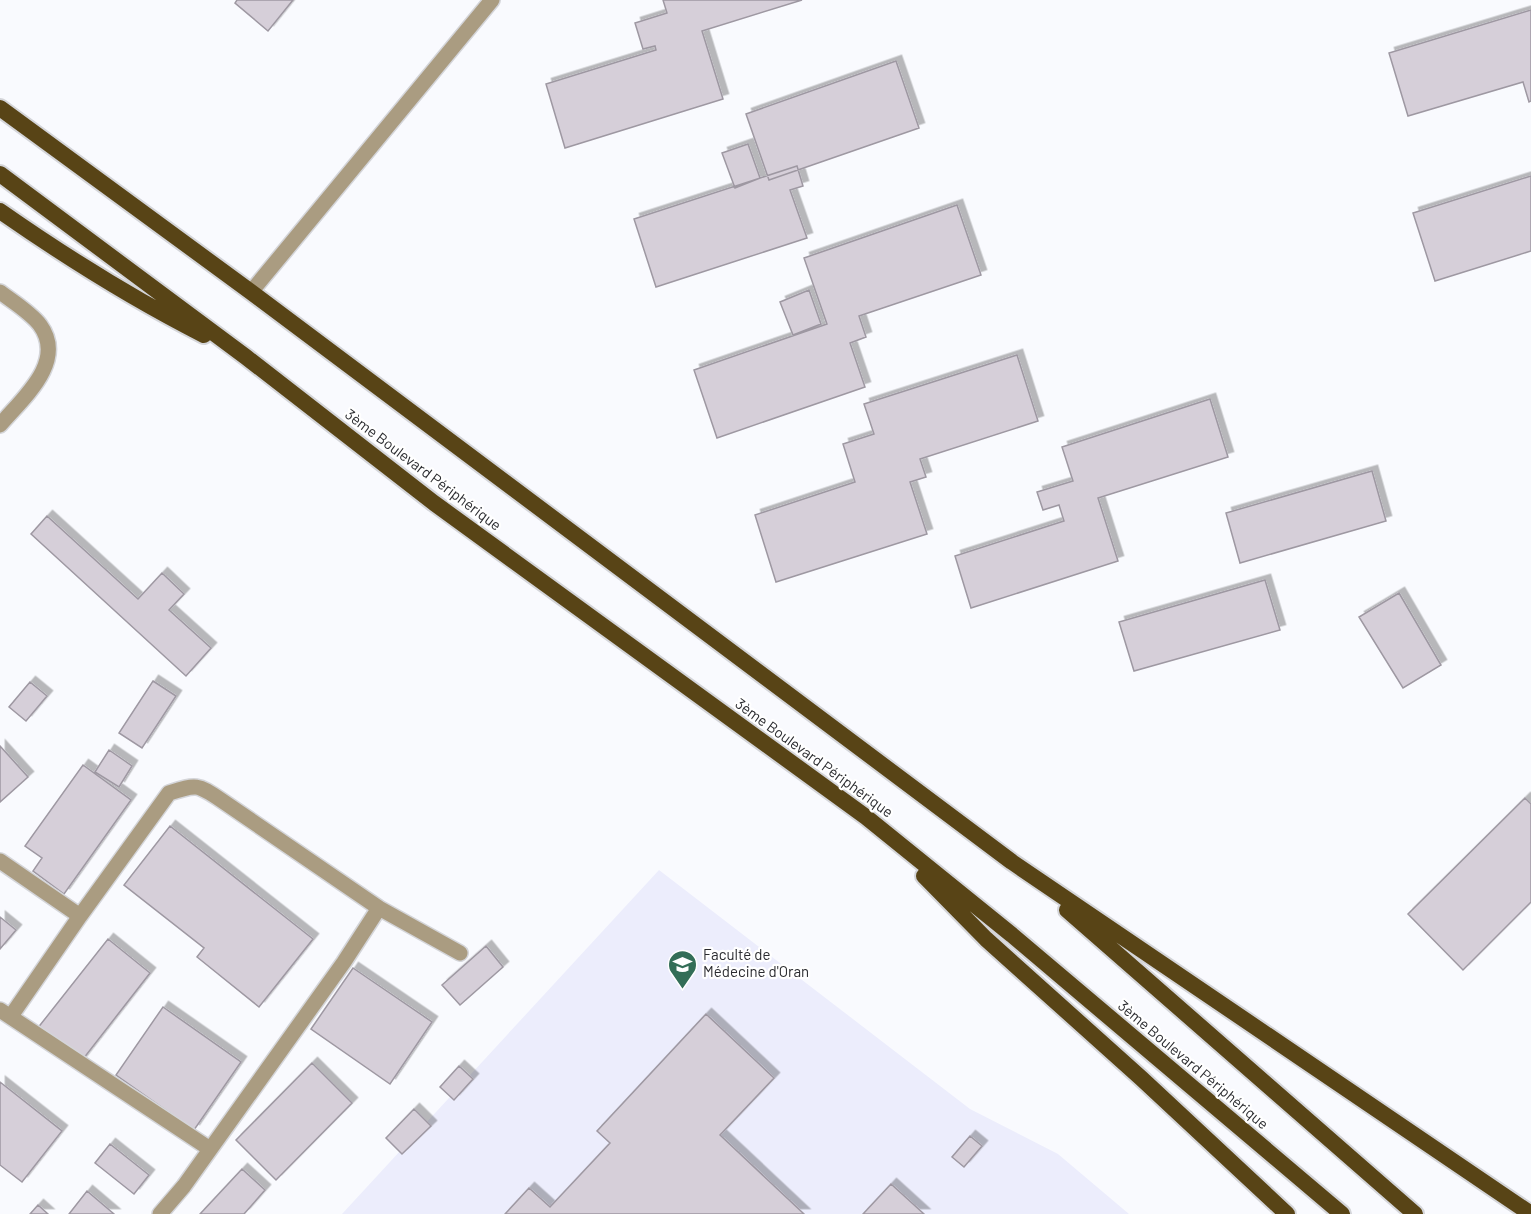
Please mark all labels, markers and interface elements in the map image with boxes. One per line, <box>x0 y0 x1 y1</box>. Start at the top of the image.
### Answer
street label: 3ème Boulevard Périphérique <box>342 405 505 534</box>
street label: 3ème Boulevard Périphérique <box>732 694 897 821</box>
place label: Faculté de Médecine d'Oran <box>703 945 809 980</box>
school or university icon: Faculté de Médecine d'Oran <box>666 948 698 990</box>
street label: 3ème Boulevard Périphérique <box>1115 996 1273 1132</box>

